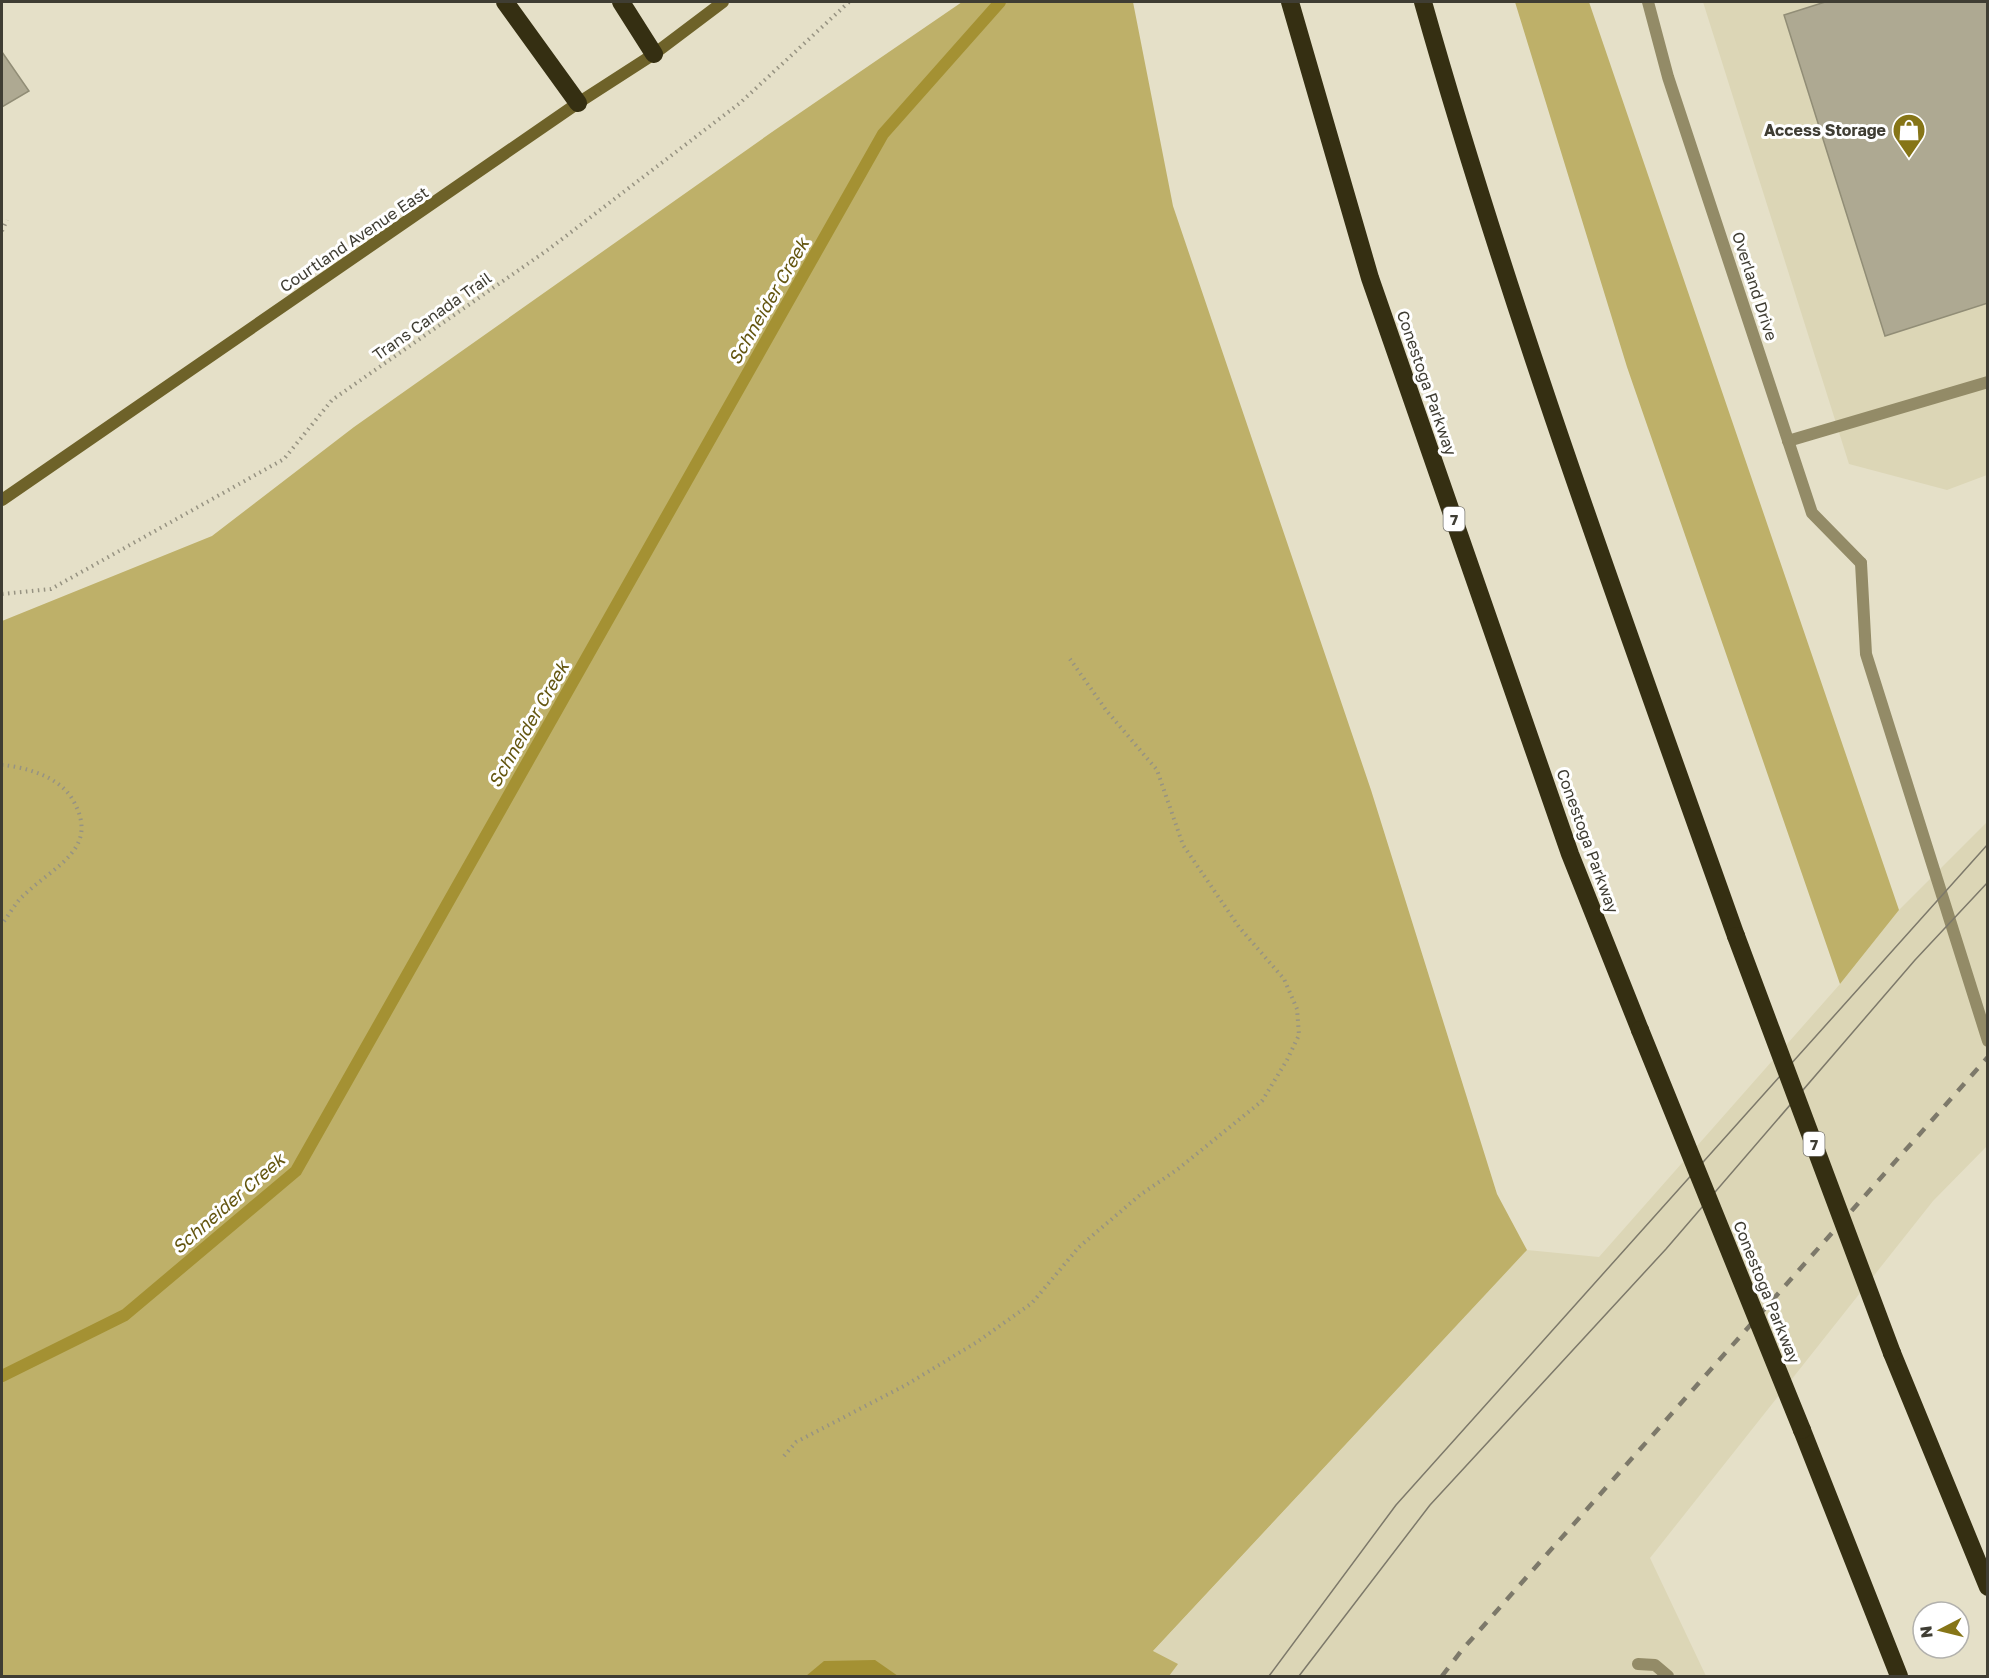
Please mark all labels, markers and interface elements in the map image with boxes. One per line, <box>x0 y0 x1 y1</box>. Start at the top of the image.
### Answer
shop icon: Access Storage <box>1891 112 1927 159</box>
place label: Access Storage <box>1764 120 1886 140</box>
street label: Courtland Avenue East <box>276 182 432 296</box>
street label: Overland Drive <box>1728 229 1782 343</box>
water label: Schneider Creek <box>723 232 814 368</box>
street label: Trans Canada Trail <box>369 267 495 365</box>
street label: Conestoga Parkway <box>1393 308 1461 458</box>
road number: 7 <box>1444 507 1464 531</box>
water label: Schneider Creek <box>483 655 574 791</box>
street label: Conestoga Parkway <box>1553 766 1623 916</box>
road number: 7 <box>1804 1132 1824 1156</box>
water label: Schneider Creek <box>167 1147 290 1258</box>
street label: Conestoga Parkway <box>1729 1218 1805 1366</box>
north arrow <box>1911 1600 1971 1660</box>
text: N <box>1915 1625 1937 1639</box>

